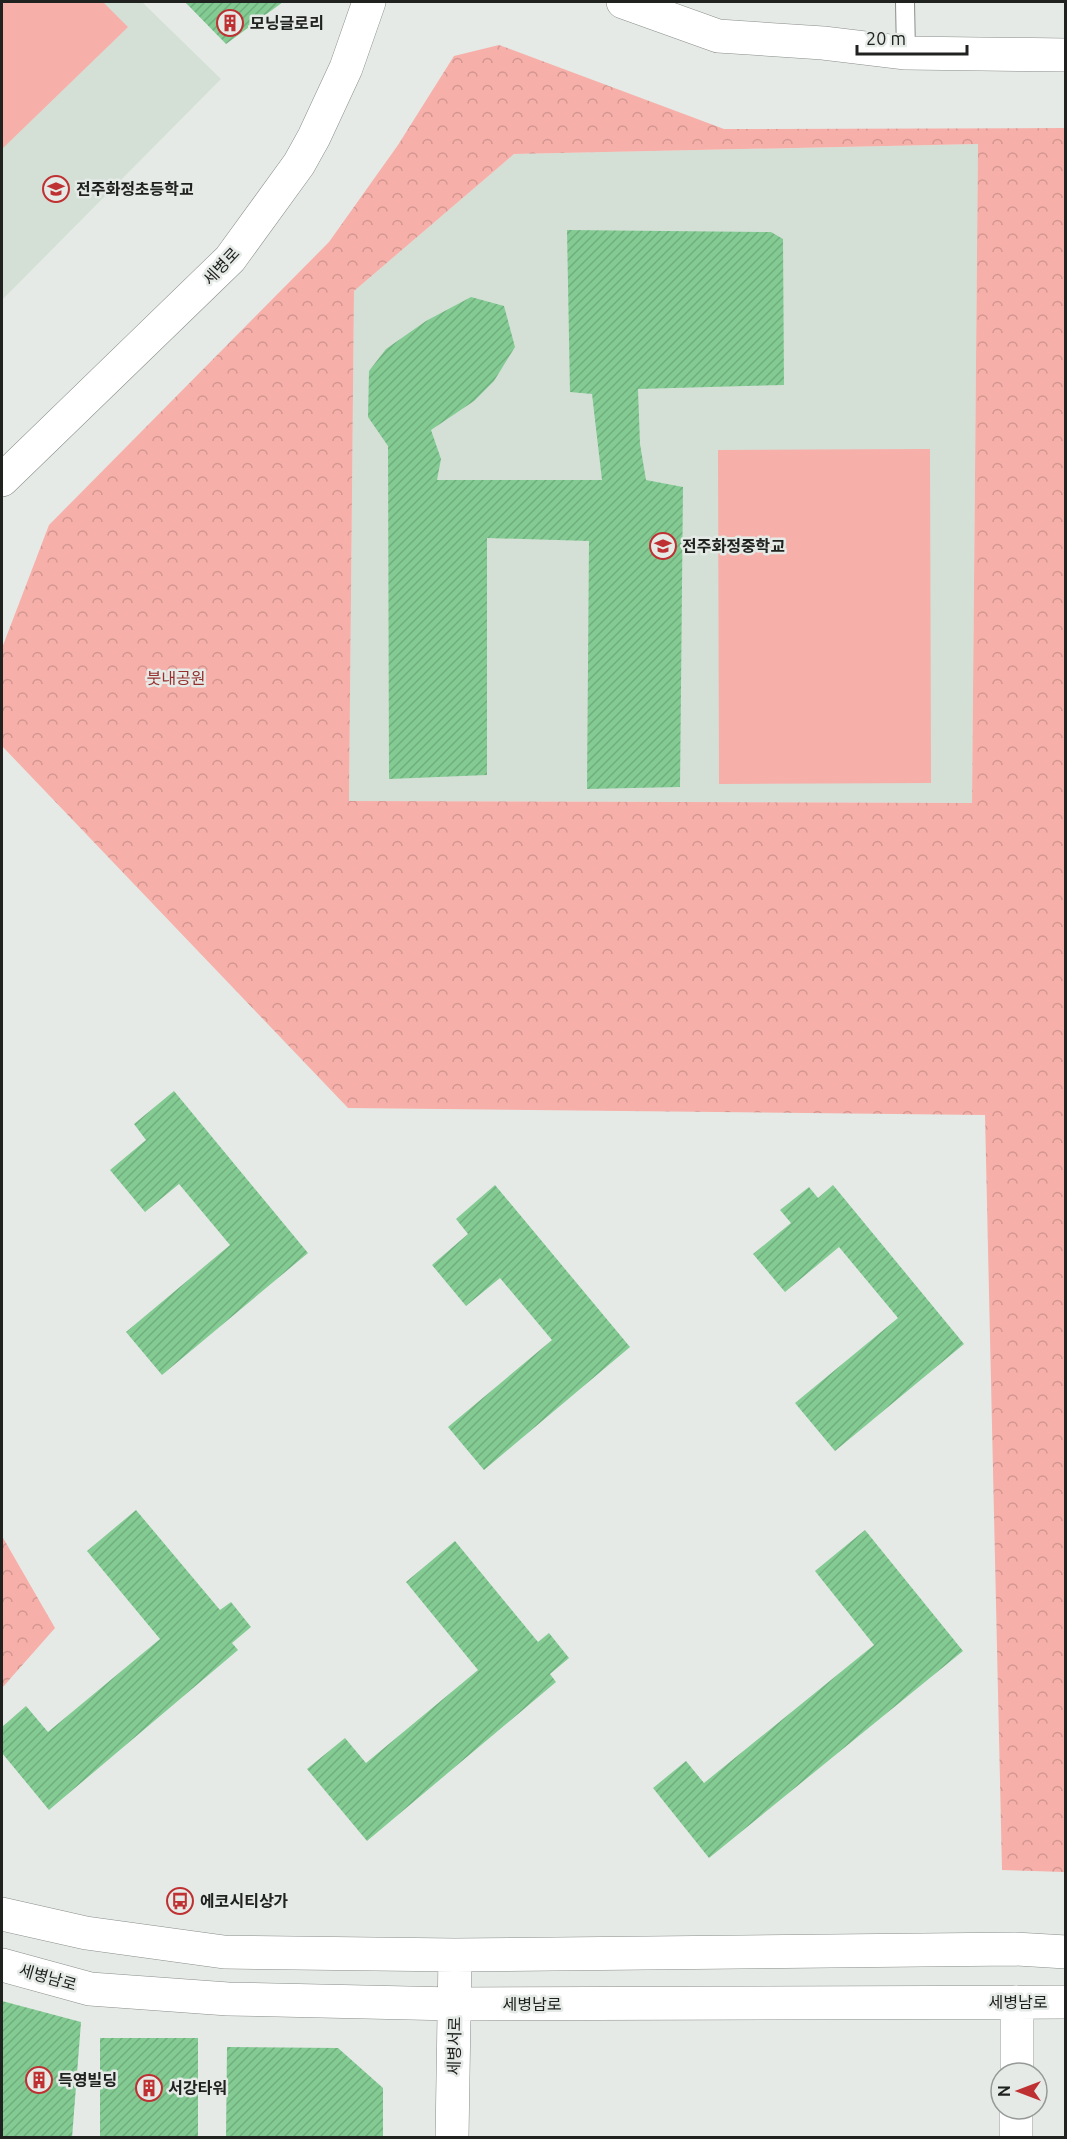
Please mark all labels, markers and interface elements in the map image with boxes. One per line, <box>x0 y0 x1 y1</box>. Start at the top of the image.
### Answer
building icon: 모닝글로리 <box>215 8 245 38</box>
place label: 모닝글로리 <box>250 14 324 32</box>
scale bar <box>857 18 966 56</box>
text: 20 m <box>866 28 906 48</box>
school or university icon: 전주화정초등학교 <box>41 174 71 204</box>
place label: 전주화정초등학교 <box>76 180 194 198</box>
street label: 세병로 <box>199 244 243 288</box>
school or university icon: 전주화정중학교 <box>648 531 678 561</box>
place label: 전주화정중학교 <box>682 537 785 555</box>
park label: 붓내공원 <box>147 669 205 687</box>
bus stop icon: 에코시티상가 <box>165 1886 195 1916</box>
place label: 에코시티상가 <box>200 1892 289 1910</box>
street label: 세병남로 <box>17 1960 79 1994</box>
street label: 세병남로 <box>989 1993 1048 2011</box>
street label: 세병남로 <box>503 1995 562 2013</box>
street label: 세병서로 <box>444 2016 464 2076</box>
north arrow <box>989 2061 1049 2121</box>
building icon: 득영빌딩 <box>24 2065 54 2095</box>
place label: 득영빌딩 <box>58 2071 117 2089</box>
building icon: 서강타워 <box>134 2073 164 2103</box>
place label: 서강타워 <box>168 2079 227 2097</box>
text: N <box>995 2085 1013 2097</box>

